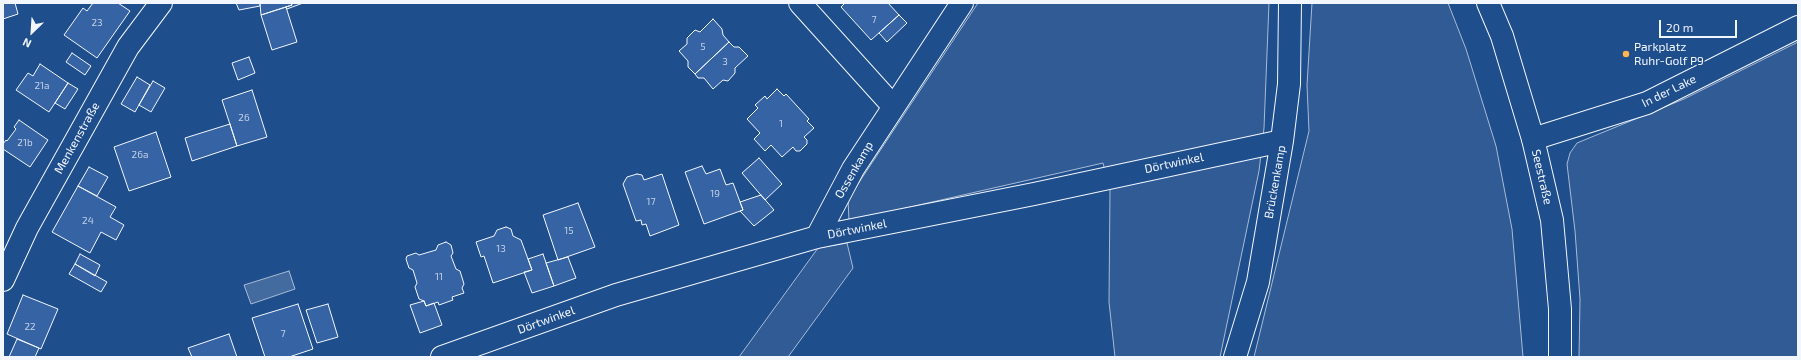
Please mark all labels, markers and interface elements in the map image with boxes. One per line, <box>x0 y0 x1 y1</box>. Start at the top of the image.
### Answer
north arrow <box>12 12 52 52</box>
scale bar <box>1661 12 1739 38</box>
house number: 7 <box>871 14 877 26</box>
house number: 23 <box>91 17 103 29</box>
text: 20 m <box>1666 20 1693 34</box>
text: N <box>20 36 33 51</box>
place label: Parkplatz Ruhr-Golf P9 <box>1634 40 1704 68</box>
house number: 5 <box>700 41 706 53</box>
marker: Parkplatz Ruhr-Golf P9 <box>1621 49 1631 59</box>
house number: 3 <box>722 56 728 68</box>
street label: In der Lake <box>1639 72 1699 110</box>
house number: 21a <box>34 80 50 92</box>
street label: Menkenstraße <box>51 100 103 176</box>
house number: 26 <box>238 112 250 124</box>
house number: 1 <box>779 118 783 130</box>
house number: 21b <box>17 137 33 149</box>
street label: Ossenkamp <box>832 139 876 201</box>
street label: Brückenkamp <box>1261 144 1289 220</box>
street label: Seestraße <box>1529 148 1555 206</box>
house number: 26a <box>132 149 148 161</box>
street label: Dörtwinkel <box>1143 150 1205 176</box>
house number: 19 <box>710 188 720 200</box>
house number: 17 <box>646 196 656 208</box>
house number: 24 <box>82 215 94 227</box>
street label: Dörtwinkel <box>826 216 888 242</box>
house number: 15 <box>564 225 574 237</box>
house number: 13 <box>496 243 506 255</box>
house number: 11 <box>435 271 443 283</box>
street label: Dörtwinkel <box>515 303 577 337</box>
house number: 22 <box>24 321 36 333</box>
house number: 7 <box>280 328 286 340</box>

